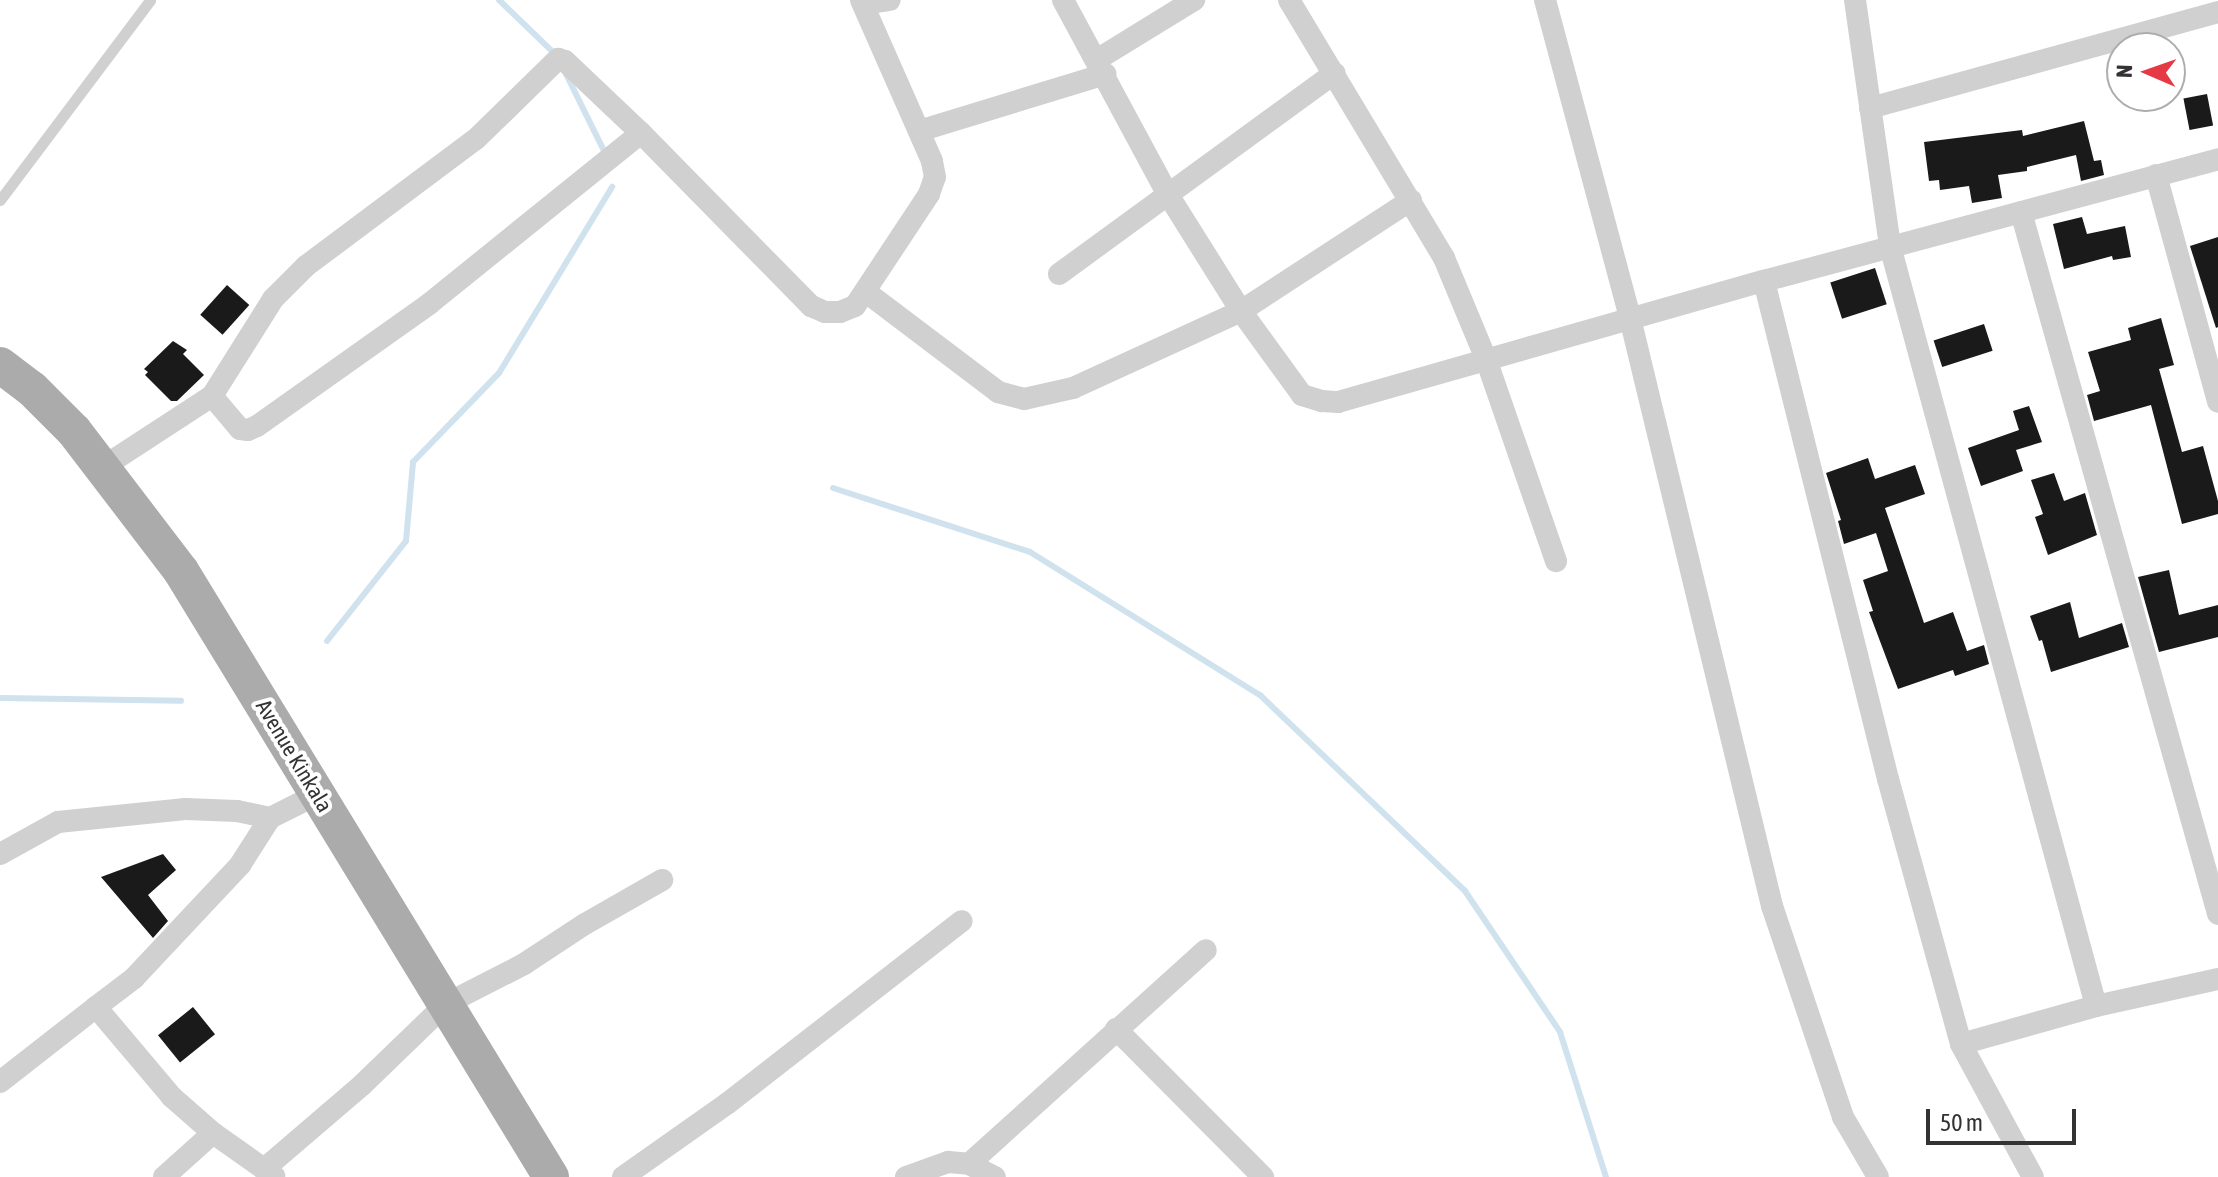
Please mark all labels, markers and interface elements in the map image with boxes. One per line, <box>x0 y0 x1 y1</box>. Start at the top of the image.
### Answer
north arrow <box>2106 32 2186 112</box>
text: N <box>2111 64 2137 78</box>
street label: Avenue Kinkala <box>250 695 338 817</box>
scale bar <box>1930 1093 2080 1143</box>
text: 50 m <box>1940 1109 1983 1136</box>

